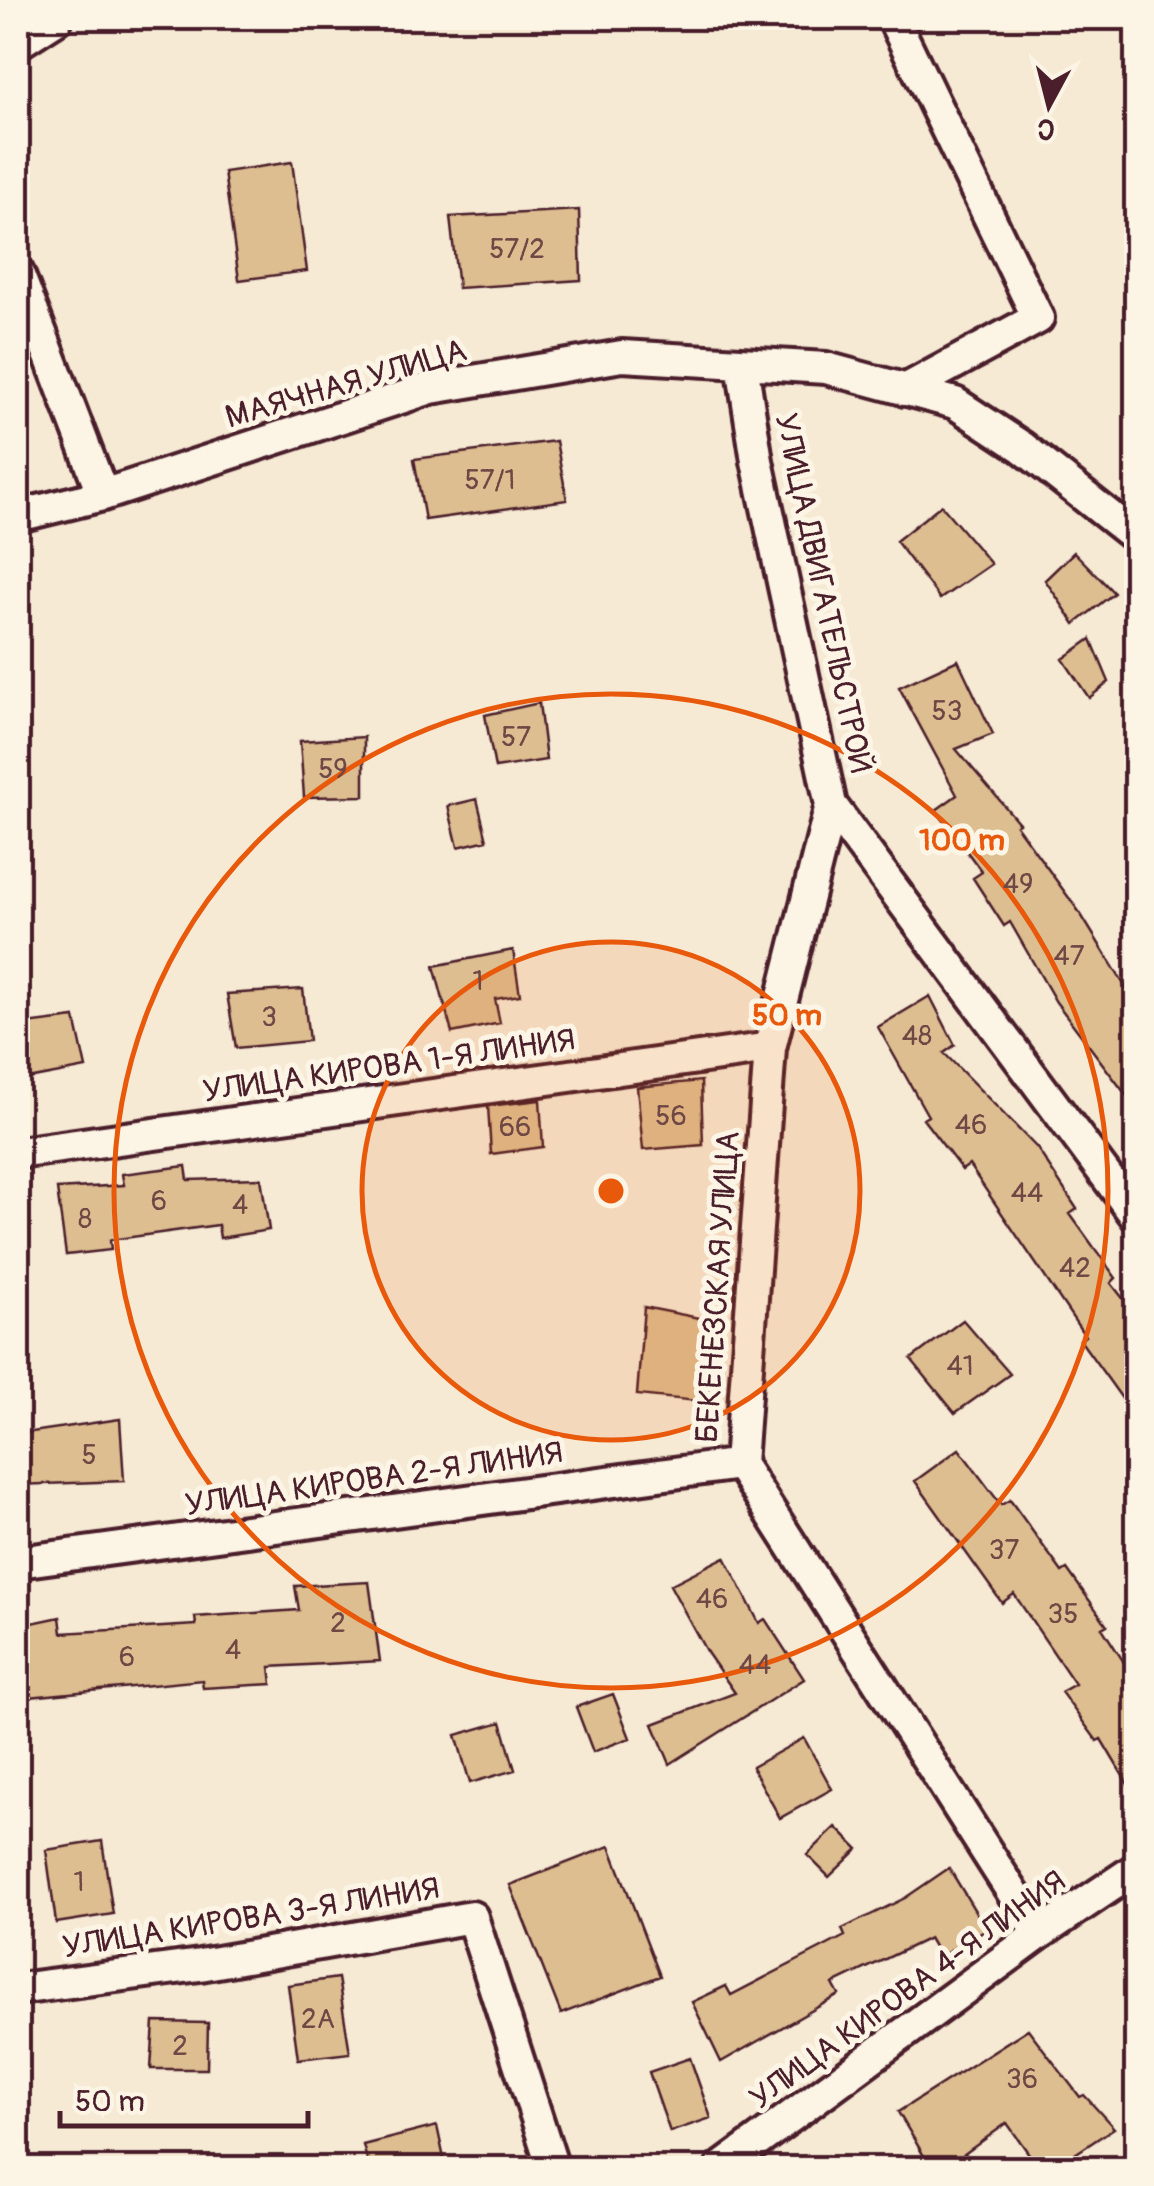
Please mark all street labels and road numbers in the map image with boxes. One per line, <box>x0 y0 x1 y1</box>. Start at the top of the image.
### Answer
street label: МАЯЧНАЯ УЛИЦА <box>221 330 471 438</box>
street label: УЛИЦА ДВИГАТЕЛЬСТРОЙ <box>765 410 881 776</box>
street label: УЛИЦА КИРОВА 1-Я ЛИНИЯ <box>200 1020 578 1112</box>
street label: БЕКЕНЕЗСКАЯ УЛИЦА <box>687 1130 749 1444</box>
street label: УЛИЦА КИРОВА 2-Я ЛИНИЯ <box>183 1433 565 1525</box>
street label: УЛИЦА КИРОВА 4-Я ЛИНИЯ <box>742 1862 1074 2118</box>
street label: УЛИЦА КИРОВА 3-Я ЛИНИЯ <box>60 1868 442 1968</box>

